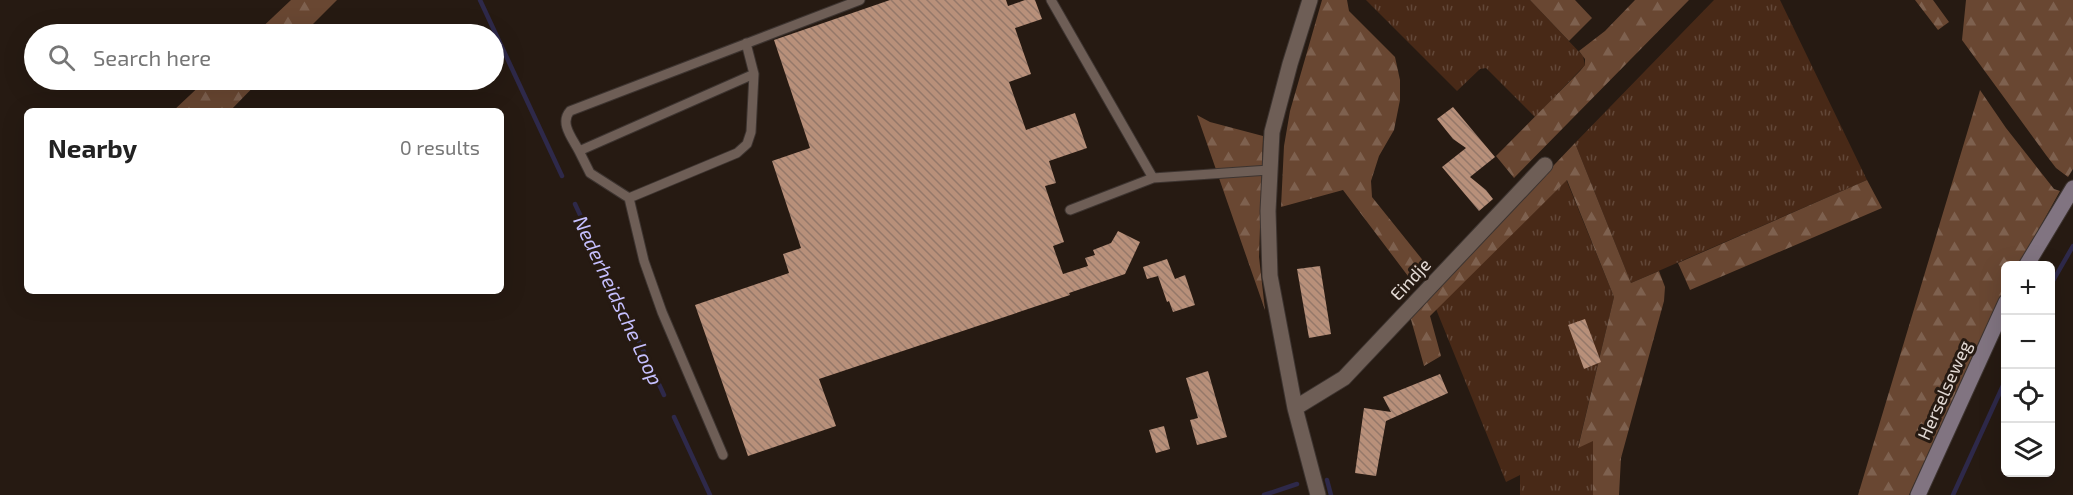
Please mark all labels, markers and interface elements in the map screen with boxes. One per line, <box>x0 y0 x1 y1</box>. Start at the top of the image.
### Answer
search box <box>24 24 504 90</box>
icon: search <box>45 41 78 74</box>
text: Search here <box>93 44 211 70</box>
text: Nearby <box>48 132 137 163</box>
text: 0 results <box>400 135 480 159</box>
water label: Nederheidsche Loop <box>569 211 669 389</box>
street label: Eindje <box>1385 253 1435 305</box>
map controls <box>2001 261 2055 477</box>
button: + <box>2001 261 2055 315</box>
button: − <box>2001 315 2055 369</box>
street label: Herselseweg <box>1912 337 1976 443</box>
button: locate <box>2001 369 2055 423</box>
button: layers <box>2001 423 2055 477</box>

